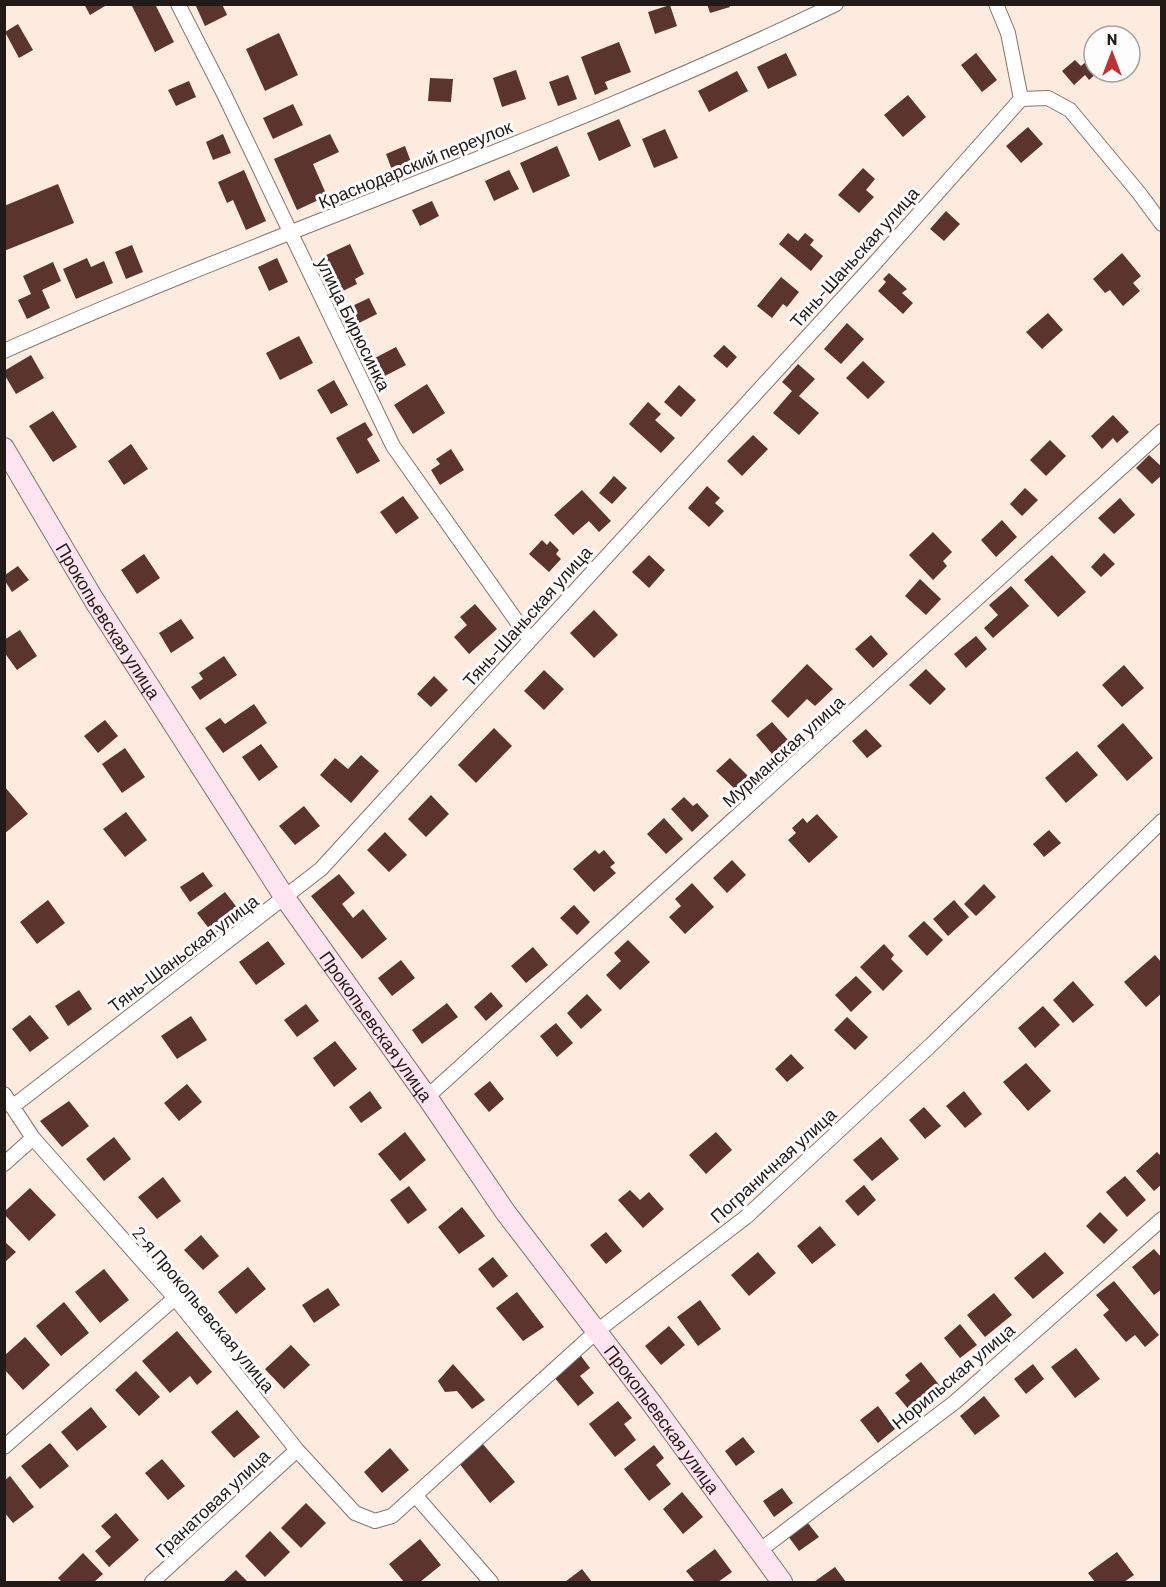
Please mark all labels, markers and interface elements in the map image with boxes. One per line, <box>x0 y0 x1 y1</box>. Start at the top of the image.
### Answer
north arrow <box>1082 24 1142 84</box>
text: N <box>1107 29 1117 48</box>
street label: Краснодарский переулок <box>315 115 515 213</box>
street label: Тянь-Шаньская улица <box>785 181 924 332</box>
street label: улица Бирюсинка <box>312 254 396 395</box>
street label: Прокопьевская улица <box>52 539 166 704</box>
street label: Тянь-Шаньская улица <box>458 540 597 691</box>
street label: Мурманская улица <box>718 690 849 812</box>
street label: Тянь-Шаньская улица <box>104 889 263 1017</box>
street label: Прокопьевская улица <box>315 947 438 1106</box>
street label: Пограничная улица <box>706 1102 841 1227</box>
street label: 2-я Прокопьевская улица <box>128 1222 280 1397</box>
street label: Норильская улица <box>887 1318 1019 1434</box>
street label: Прокопьевская улица <box>600 1340 725 1498</box>
street label: Гранатовая улица <box>150 1444 275 1562</box>

